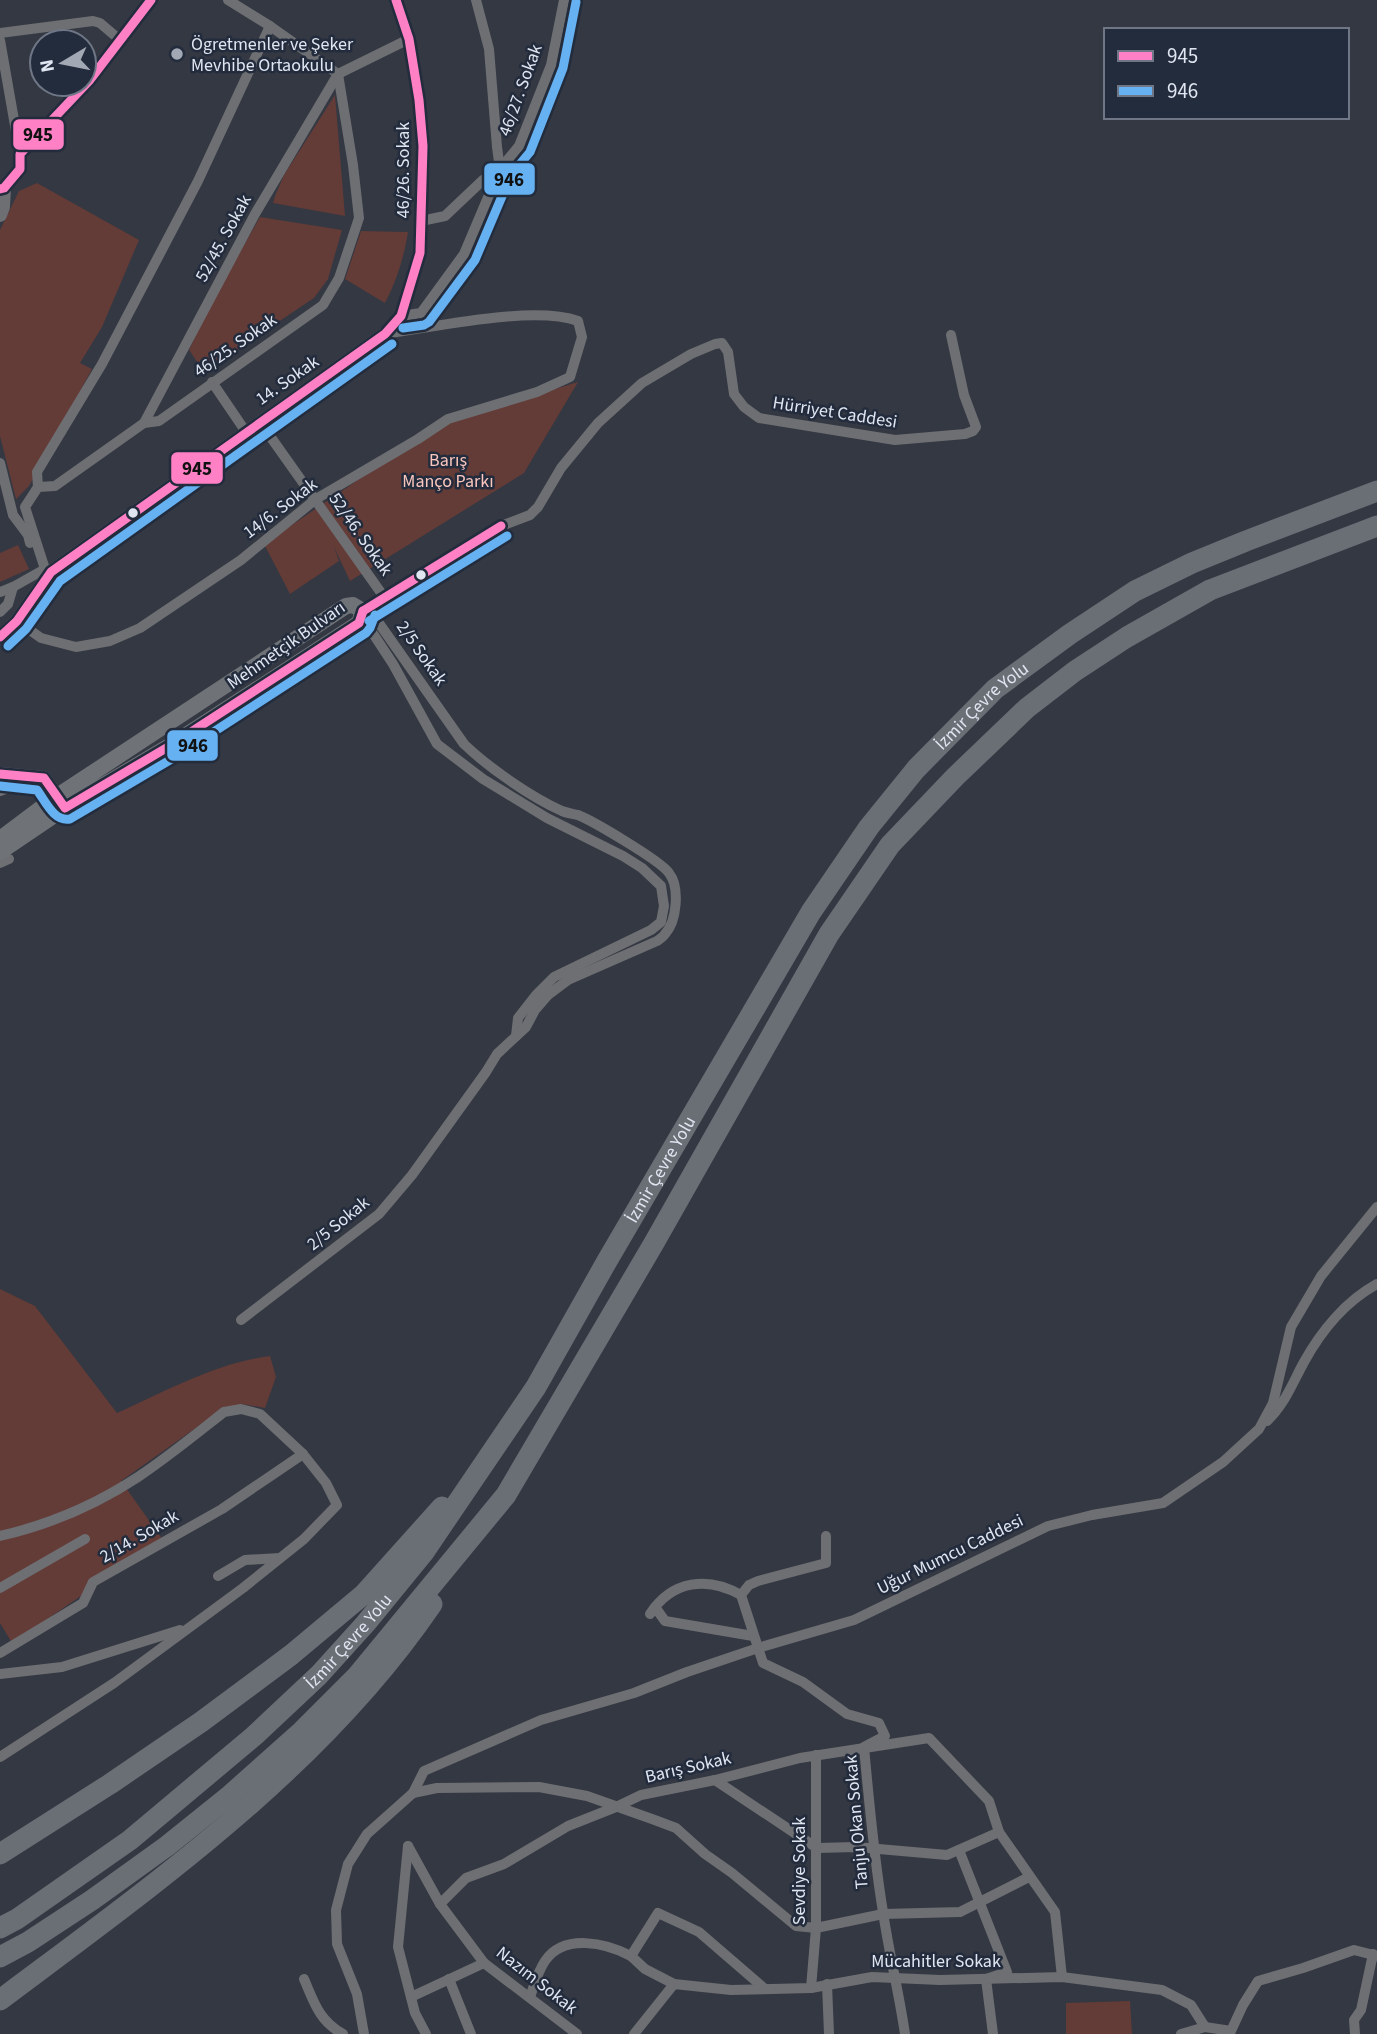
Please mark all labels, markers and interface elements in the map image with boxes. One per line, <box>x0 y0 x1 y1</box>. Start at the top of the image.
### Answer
north arrow <box>28 28 98 98</box>
legend <box>1104 28 1349 119</box>
place label: Ögretmenler ve Şeker Mevhibe Ortaokulu <box>191 32 354 78</box>
street label: 46/27. Sokak <box>492 41 549 140</box>
text: 945 <box>1167 41 1198 71</box>
marker: Ögretmenler ve Şeker Mevhibe Ortaokulu <box>169 46 185 62</box>
text: N <box>33 57 62 74</box>
text: 946 <box>1167 76 1198 106</box>
line badge: 945 <box>12 118 65 151</box>
text: 945 <box>23 122 53 149</box>
street label: 46/26. Sokak <box>391 122 416 218</box>
line badge: 946 <box>483 162 536 196</box>
text: 946 <box>494 167 524 194</box>
street label: 52/45. Sokak <box>189 190 258 286</box>
street label: 46/25. Sokak <box>189 308 282 383</box>
street label: 14. Sokak <box>251 349 324 411</box>
street label: Hürriyet Caddesi <box>771 390 899 435</box>
park label: Barış Manço Parkı <box>402 448 494 494</box>
line badge: 945 <box>170 451 224 485</box>
text: 945 <box>182 456 212 483</box>
street label: 14/6. Sokak <box>238 472 323 545</box>
street label: 52/46. Sokak <box>323 488 398 581</box>
unlabelled marker <box>126 506 140 520</box>
unlabelled marker <box>414 568 428 582</box>
street label: Mehmetçik Bulvarı <box>222 595 350 696</box>
street label: 2/5 Sokak <box>390 616 453 691</box>
street label: İzmir Çevre Yolu <box>929 656 1034 756</box>
line badge: 946 <box>166 729 219 762</box>
text: 946 <box>178 733 208 760</box>
street label: İzmir Çevre Yolu <box>620 1112 702 1228</box>
street label: 2/5 Sokak <box>302 1190 375 1256</box>
street label: 2/14. Sokak <box>95 1504 183 1569</box>
street label: Uğur Mumcu Caddesi <box>873 1508 1028 1601</box>
street label: İzmir Çevre Yolu <box>300 1588 398 1695</box>
street label: Barış Sokak <box>643 1745 734 1790</box>
street label: Tanju Okan Sokak <box>838 1754 875 1890</box>
street label: Sevdiye Sokak <box>787 1817 812 1925</box>
street label: Nazım Sokak <box>491 1941 583 2020</box>
street label: Mücahitler Sokak <box>871 1949 1001 1974</box>

